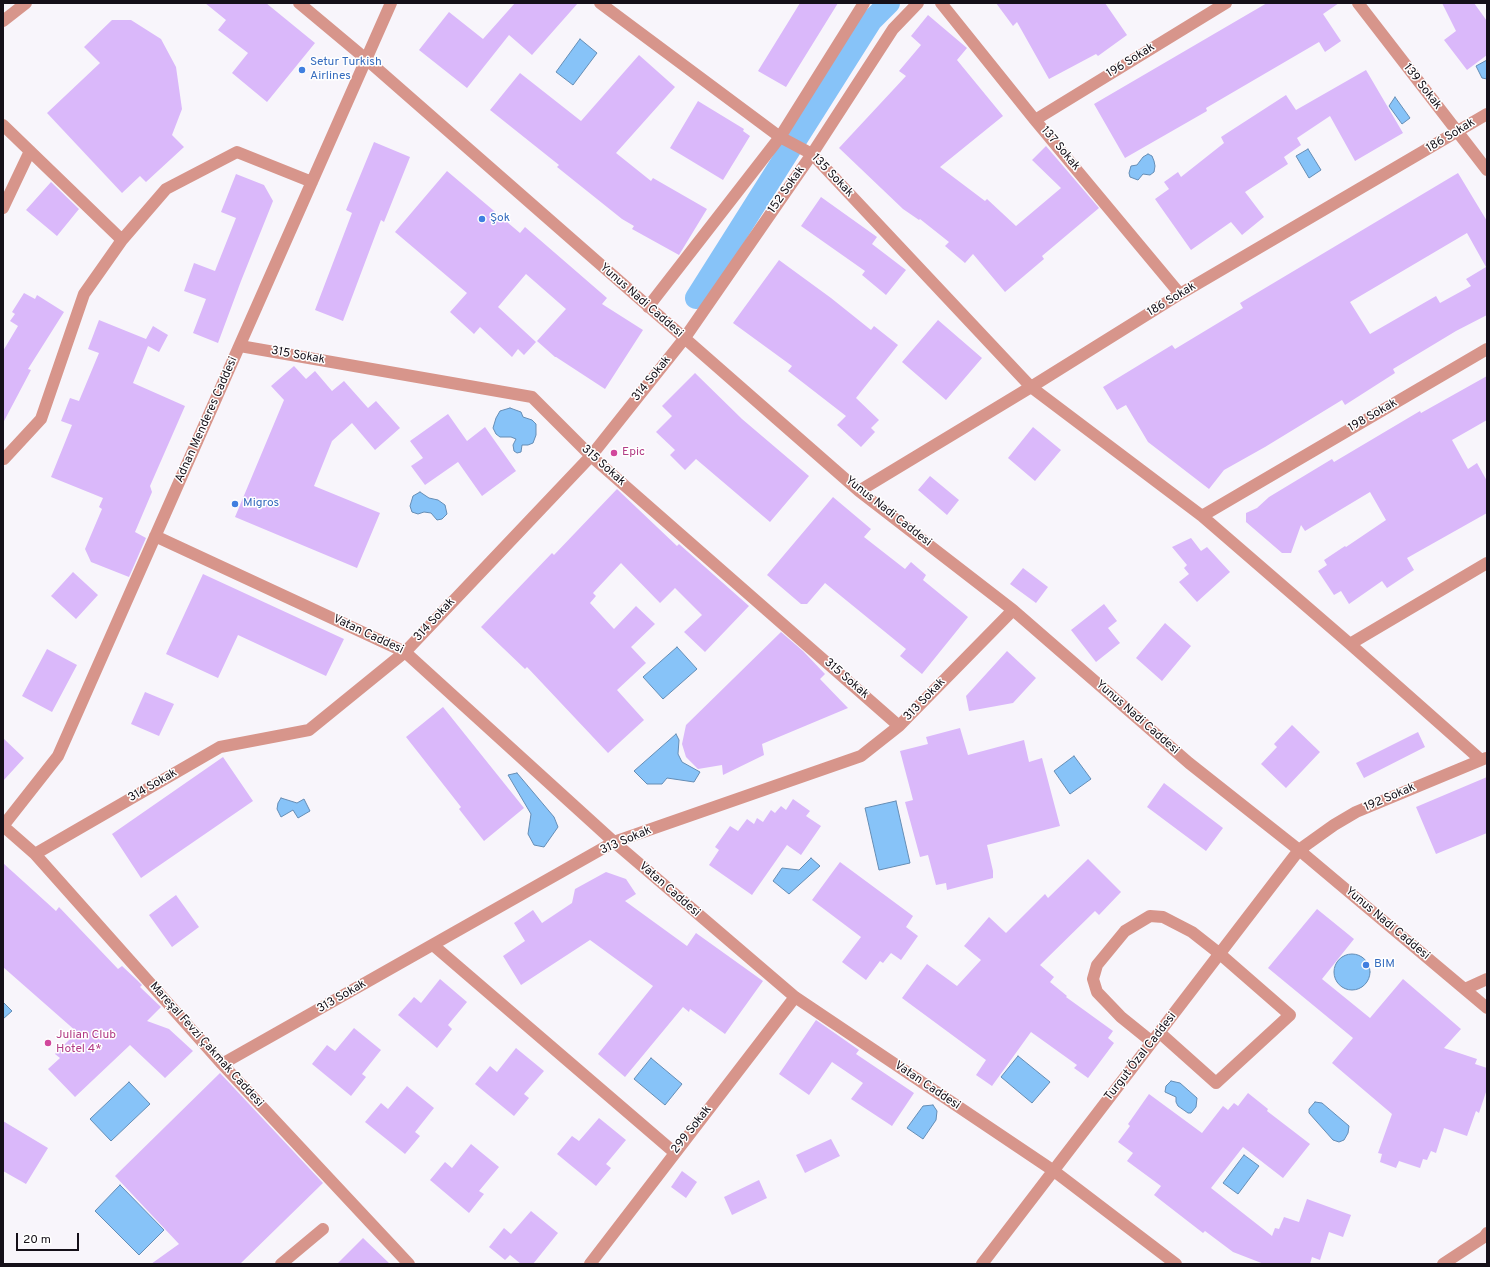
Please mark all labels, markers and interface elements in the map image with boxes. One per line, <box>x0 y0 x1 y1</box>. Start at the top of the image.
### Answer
street label: 196 Sokak <box>1104 41 1158 81</box>
place label: Setur Turkish Airlines <box>310 56 382 84</box>
street label: 139 Sokak <box>1400 61 1444 113</box>
marker: Setur Turkish Airlines <box>297 65 307 75</box>
street label: 186 Sokak <box>1424 116 1478 156</box>
street label: 137 Sokak <box>1037 124 1083 174</box>
street label: 135 Sokak <box>808 151 856 201</box>
street label: 152 Sokak <box>765 164 809 216</box>
place label: Şok <box>490 212 510 226</box>
marker: Şok <box>477 214 487 224</box>
street label: Yunus Nadi Caddesi <box>596 261 686 341</box>
street label: 186 Sokak <box>1145 280 1199 320</box>
street label: 315 Sokak <box>270 344 326 368</box>
street label: 314 Sokak <box>629 353 675 405</box>
street label: Adnan Menderes Caddesi <box>173 355 241 485</box>
street label: 198 Sokak <box>1346 396 1400 436</box>
street label: 315 Sokak <box>578 442 628 490</box>
place label: Epic <box>622 446 645 460</box>
marker: Epic <box>609 448 619 458</box>
street label: Yunus Nadi Caddesi <box>842 474 934 550</box>
place label: Migros <box>243 497 279 511</box>
marker: Migros <box>230 499 240 509</box>
street label: 314 Sokak <box>411 595 459 645</box>
street label: Vatan Caddesi <box>330 612 406 658</box>
street label: 315 Sokak <box>821 656 871 702</box>
street label: 313 Sokak <box>901 676 949 724</box>
street label: Yunus Nadi Caddesi <box>1092 678 1182 758</box>
street label: 314 Sokak <box>126 766 180 806</box>
street label: 192 Sokak <box>1362 781 1418 815</box>
street label: 313 Sokak <box>598 824 654 858</box>
street label: Vatan Caddesi <box>635 860 703 920</box>
street label: Yunus Nadi Caddesi <box>1342 885 1432 963</box>
place label: BIM <box>1374 958 1395 972</box>
marker: BIM <box>1361 960 1371 970</box>
street label: 313 Sokak <box>315 977 369 1017</box>
street label: Mareşal Fevzi Çakmak Caddesi <box>146 980 266 1110</box>
street label: Turgut Özal Caddesi <box>1102 1010 1180 1104</box>
place label: Julian Club Hotel 4* <box>56 1029 116 1057</box>
marker: Julian Club Hotel 4* <box>43 1038 53 1048</box>
street label: Vatan Caddesi <box>891 1059 963 1113</box>
street label: 299 Sokak <box>669 1103 715 1157</box>
scale bar <box>18 1225 81 1251</box>
text: 20 m <box>23 1232 51 1248</box>

